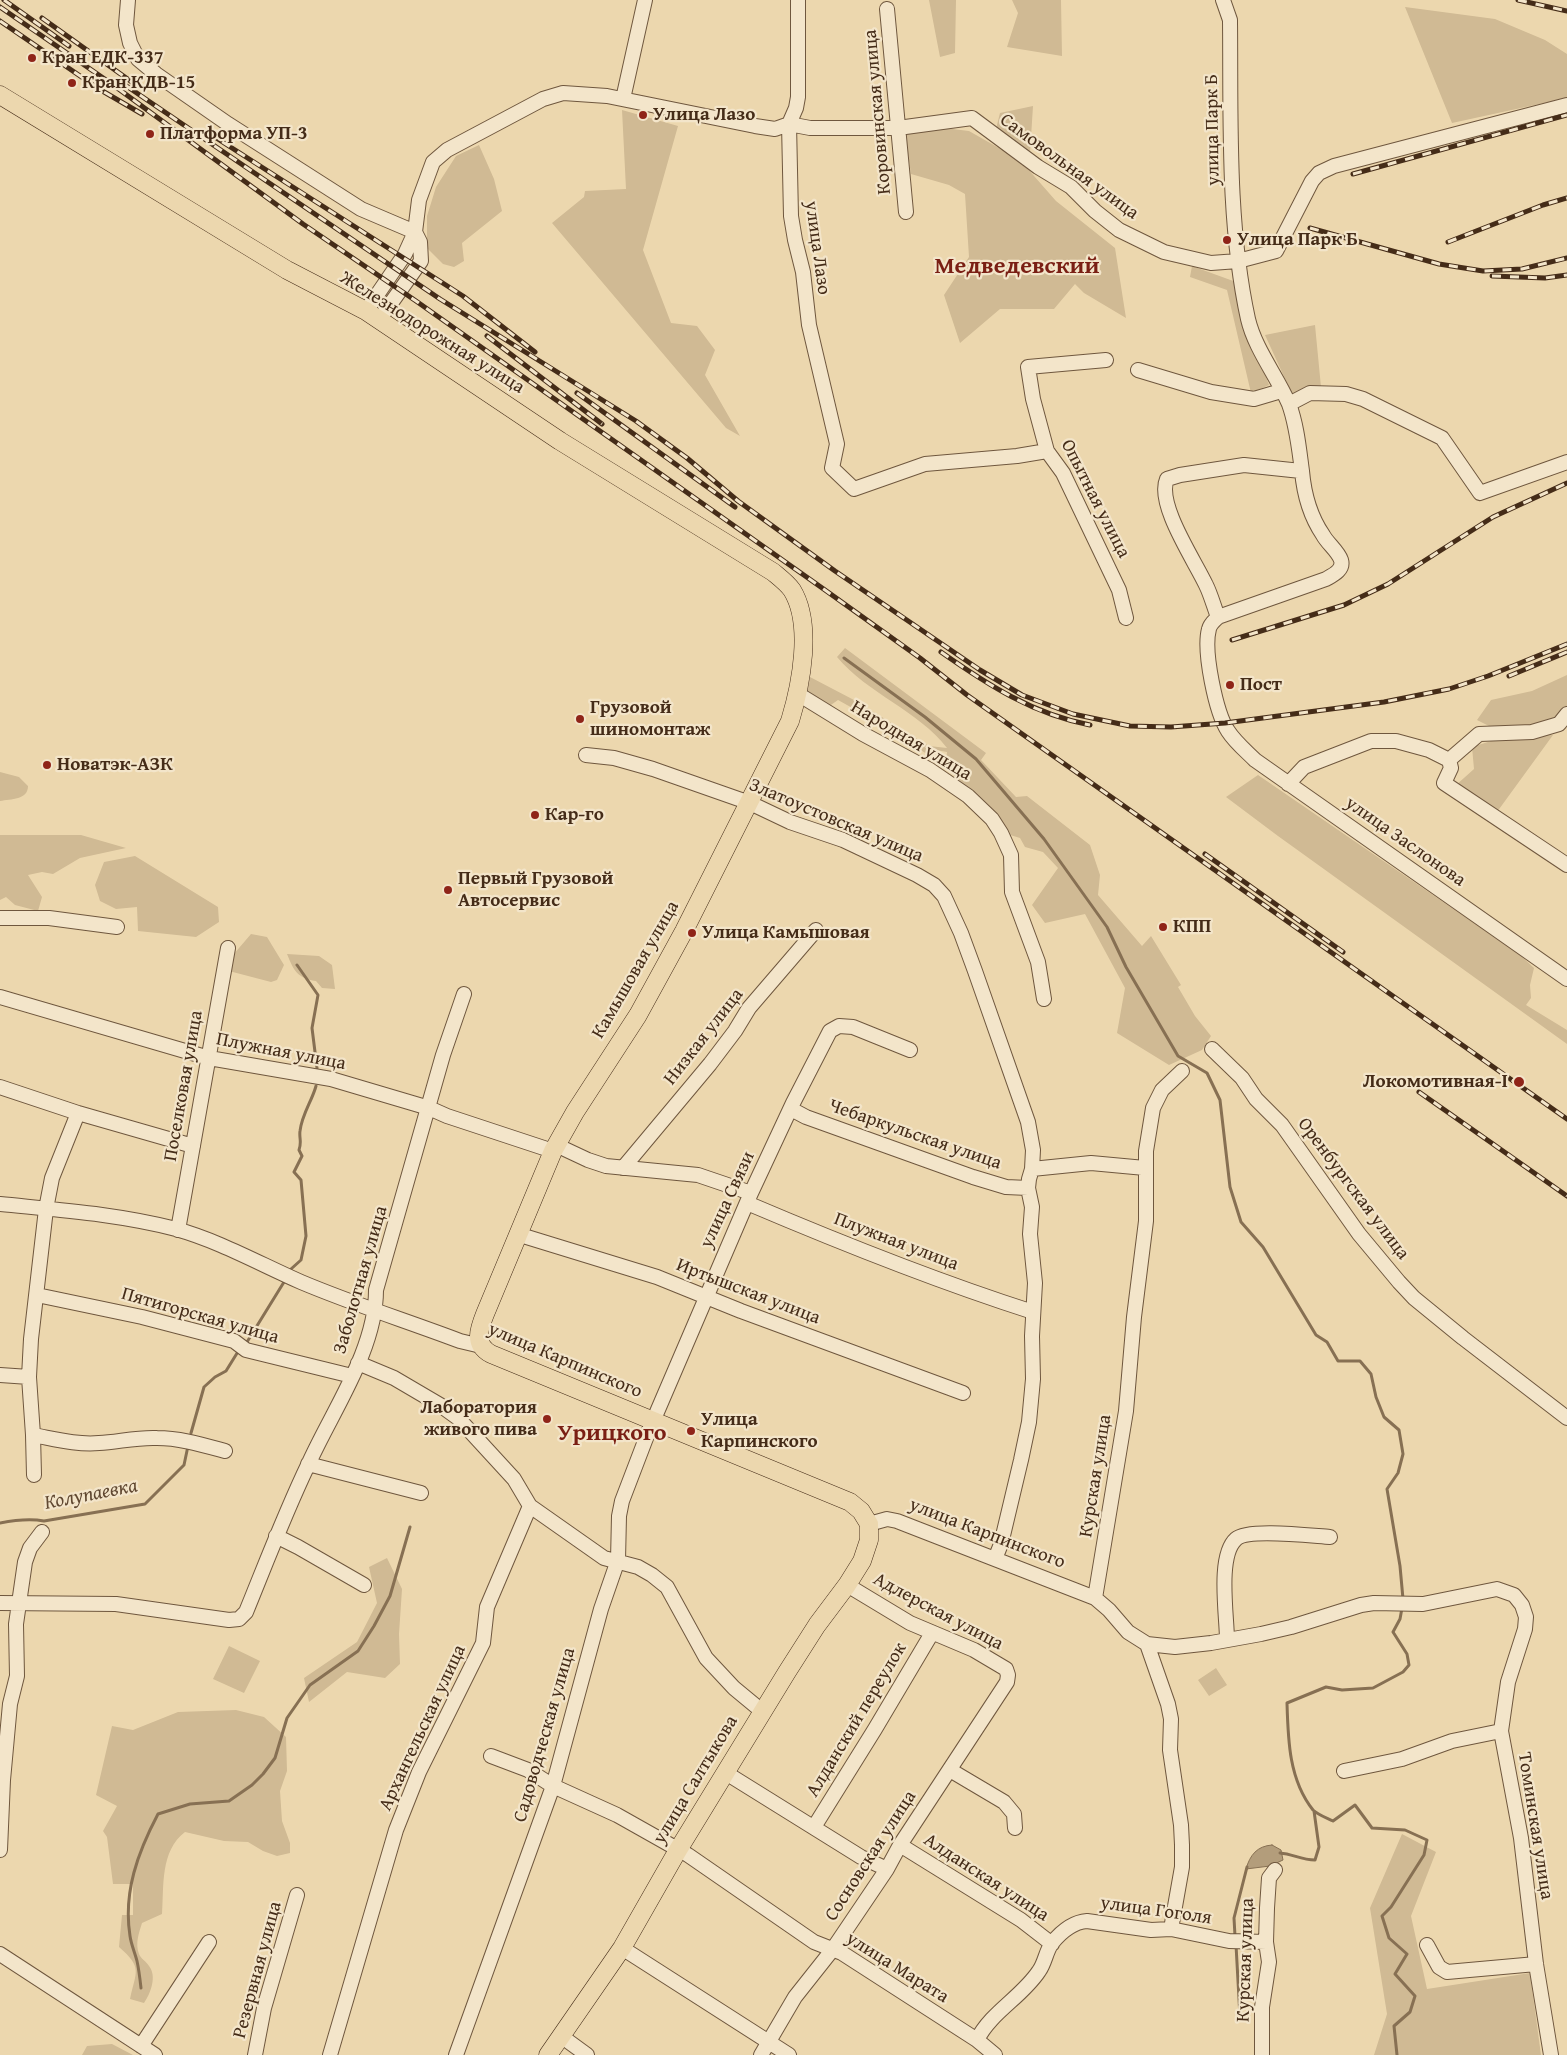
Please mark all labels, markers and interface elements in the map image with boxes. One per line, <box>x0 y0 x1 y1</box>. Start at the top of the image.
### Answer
street label: Коровинская улица <box>859 29 897 195</box>
place label: Кран ЕДК-337 <box>42 47 164 69</box>
marker: Кран ЕДК-337 <box>26 52 38 64</box>
place label: Кран КДВ-15 <box>82 72 195 94</box>
street label: улица Парк Б <box>1201 74 1225 186</box>
marker: Кран КДВ-15 <box>66 77 78 89</box>
place label: Улица Лазо <box>653 104 755 126</box>
marker: Улица Лазо <box>637 109 649 121</box>
street label: Самовольная улица <box>995 109 1143 225</box>
place label: Платформа УП-3 <box>160 123 308 145</box>
marker: Платформа УП-3 <box>144 128 156 140</box>
street label: улица Лазо <box>799 200 835 296</box>
place label: Улица Парк Б <box>1237 229 1358 251</box>
marker: Улица Парк Б <box>1221 234 1233 246</box>
district label: Медведевский <box>934 253 1100 281</box>
street label: Железнодорожная улица <box>336 267 528 399</box>
street label: Опытная улица <box>1055 436 1135 562</box>
place label: Пост <box>1240 674 1282 696</box>
marker: Пост <box>1224 679 1236 691</box>
street label: Народная улица <box>846 696 976 786</box>
place label: Грузовой шиномонтаж <box>590 697 710 741</box>
marker: Грузовой шиномонтаж <box>574 713 586 725</box>
place label: Новатэк-АЗК <box>57 754 173 776</box>
marker: Новатэк-АЗК <box>41 759 53 771</box>
street label: Златоустовская улица <box>746 774 926 868</box>
street label: улица Заслонова <box>1340 792 1470 892</box>
place label: Кар-го <box>545 804 604 826</box>
marker: Кар-го <box>529 809 541 821</box>
place label: Первый Грузовой Автосервис <box>458 868 613 912</box>
marker: Первый Грузовой Автосервис <box>442 884 454 896</box>
street label: Камышовая улица <box>587 897 685 1043</box>
place label: КПП <box>1173 916 1211 938</box>
marker: КПП <box>1157 921 1169 933</box>
place label: Улица Камышовая <box>702 922 870 944</box>
marker: Улица Камышовая <box>686 927 698 939</box>
street label: Низкая улица <box>659 984 749 1090</box>
street label: Поселковая улица <box>160 1009 208 1163</box>
street label: Плужная улица <box>214 1028 348 1076</box>
place label: Локомотивная-I <box>1363 1071 1508 1093</box>
marker: Локомотивная-I <box>1512 1075 1526 1089</box>
street label: Чебаркульская улица <box>826 1095 1004 1175</box>
street label: Оренбургская улица <box>1292 1113 1414 1265</box>
street label: улица Связи <box>696 1148 760 1252</box>
street label: Заболотная улица <box>329 1203 393 1357</box>
street label: Плужная улица <box>831 1208 961 1276</box>
street label: Иртышская улица <box>673 1254 823 1330</box>
street label: Пятигорская улица <box>119 1283 281 1349</box>
street label: улица Карпинского <box>484 1318 646 1404</box>
place label: Лаборатория живого пива <box>420 1397 537 1441</box>
place label: Улица Карпинского <box>701 1409 818 1453</box>
marker: Лаборатория живого пива <box>541 1413 553 1425</box>
street label: Курская улица <box>1075 1413 1117 1539</box>
district label: Урицкого <box>558 1420 666 1448</box>
marker: Улица Карпинского <box>685 1425 697 1437</box>
water label: Колупаевка <box>42 1474 140 1516</box>
street label: улица Карпинского <box>906 1494 1068 1574</box>
street label: Адлерская улица <box>869 1568 1007 1656</box>
street label: Алданский переулок <box>802 1639 912 1801</box>
street label: Архангельская улица <box>375 1641 471 1815</box>
street label: Садоводческая улица <box>509 1645 581 1825</box>
street label: улица Салтыкова <box>649 1712 743 1848</box>
street label: Томинская улица <box>1512 1751 1558 1901</box>
street label: Сосновская улица <box>820 1786 922 1926</box>
street label: Алданская улица <box>919 1829 1053 1927</box>
street label: улица Гоголя <box>1099 1892 1213 1930</box>
street label: Курская улица <box>1232 1898 1260 2022</box>
street label: Резервная улица <box>229 1899 287 2041</box>
street label: улица Марата <box>841 1927 953 2009</box>

